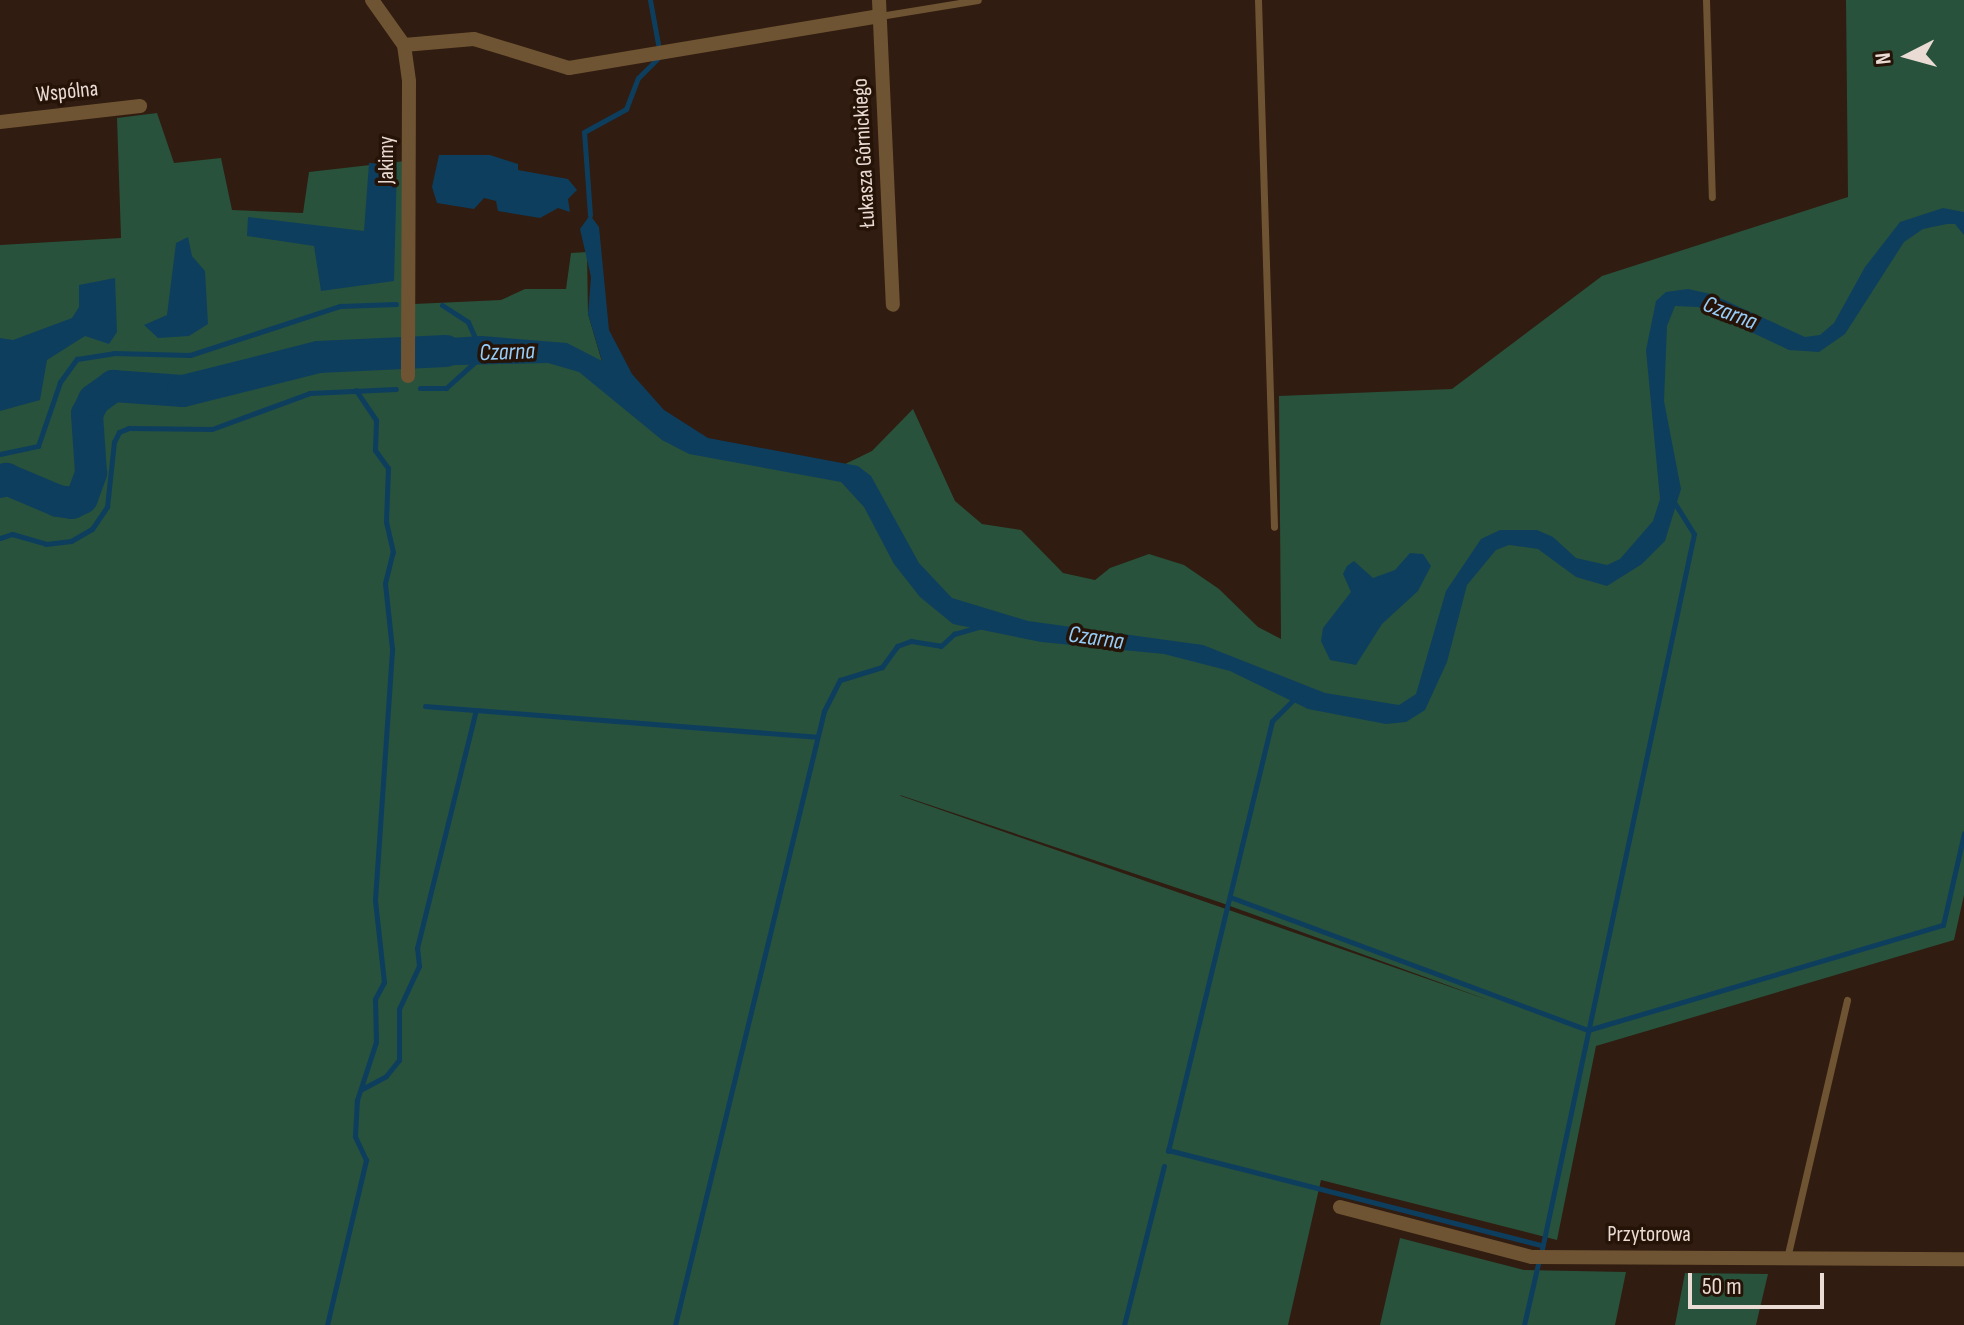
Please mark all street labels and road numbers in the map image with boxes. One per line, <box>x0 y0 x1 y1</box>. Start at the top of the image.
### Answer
street label: Wspólna <box>35 76 99 108</box>
street label: Łukasza Górnickiego <box>847 78 881 228</box>
street label: Jakimy <box>374 136 400 184</box>
street label: Przytorowa <box>1607 1222 1691 1248</box>

